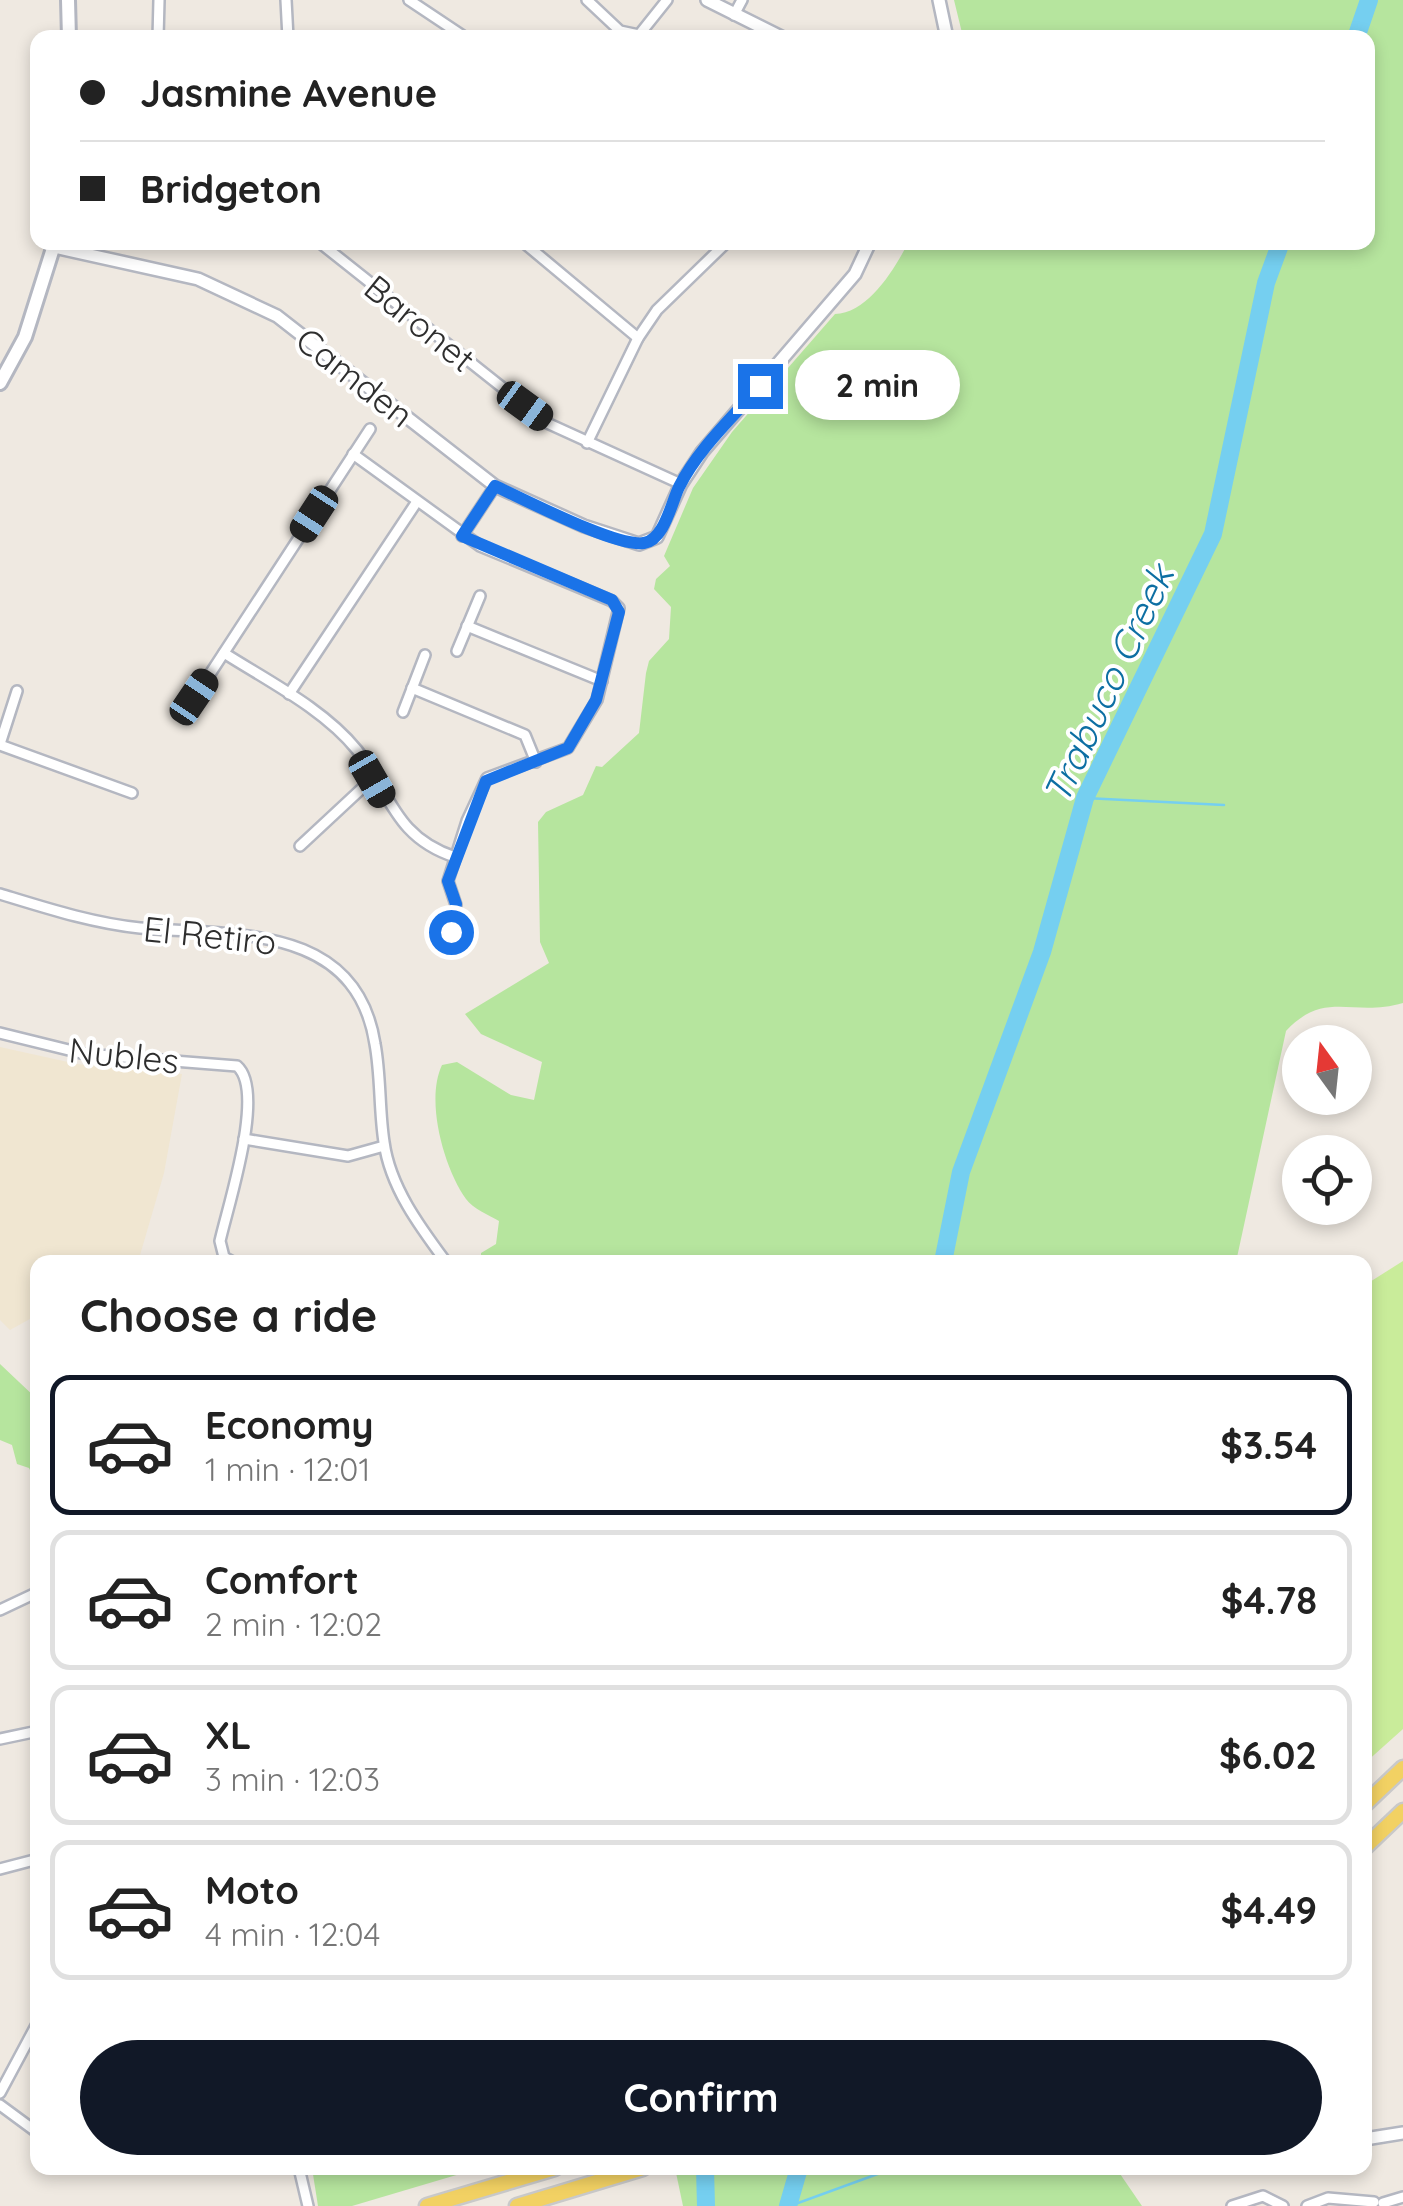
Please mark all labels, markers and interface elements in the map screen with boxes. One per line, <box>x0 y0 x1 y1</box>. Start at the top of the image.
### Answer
text: Jasmine Avenue <box>140 69 437 117</box>
text: Bridgeton <box>140 165 322 213</box>
street label: Baronet <box>356 265 484 381</box>
street label: Camden <box>287 317 423 437</box>
callout: 2 min <box>795 351 960 421</box>
route end <box>738 364 783 409</box>
text: 2 min <box>836 365 919 405</box>
car <box>492 376 558 436</box>
car <box>285 481 343 547</box>
water label: Trabuco Creek <box>1032 554 1186 811</box>
car <box>165 664 223 730</box>
car <box>344 746 400 812</box>
street label: El Retiro <box>141 906 279 964</box>
route start <box>429 910 474 955</box>
north arrow <box>1282 1025 1372 1115</box>
map controls <box>1282 1025 1372 1225</box>
street label: Nubles <box>67 1027 181 1083</box>
button: locate <box>1282 1135 1372 1225</box>
text: Choose a ride <box>80 1287 377 1343</box>
icon: car <box>85 1400 175 1490</box>
text: Economy <box>205 1401 374 1449</box>
text: $3.54 <box>1220 1421 1317 1469</box>
text: 1 min · 12:01 <box>205 1449 370 1489</box>
icon: car <box>85 1555 175 1645</box>
text: Comfort <box>205 1556 359 1604</box>
text: $4.78 <box>1221 1576 1317 1624</box>
text: 2 min · 12:02 <box>205 1604 382 1644</box>
icon: car <box>85 1710 175 1800</box>
text: XL <box>205 1711 251 1759</box>
text: $6.02 <box>1219 1731 1317 1779</box>
text: 3 min · 12:03 <box>205 1759 380 1799</box>
icon: car <box>85 1865 175 1955</box>
text: Moto <box>205 1866 299 1914</box>
text: $4.49 <box>1220 1886 1317 1934</box>
text: 4 min · 12:04 <box>205 1914 380 1954</box>
button: Confirm <box>80 2040 1322 2155</box>

